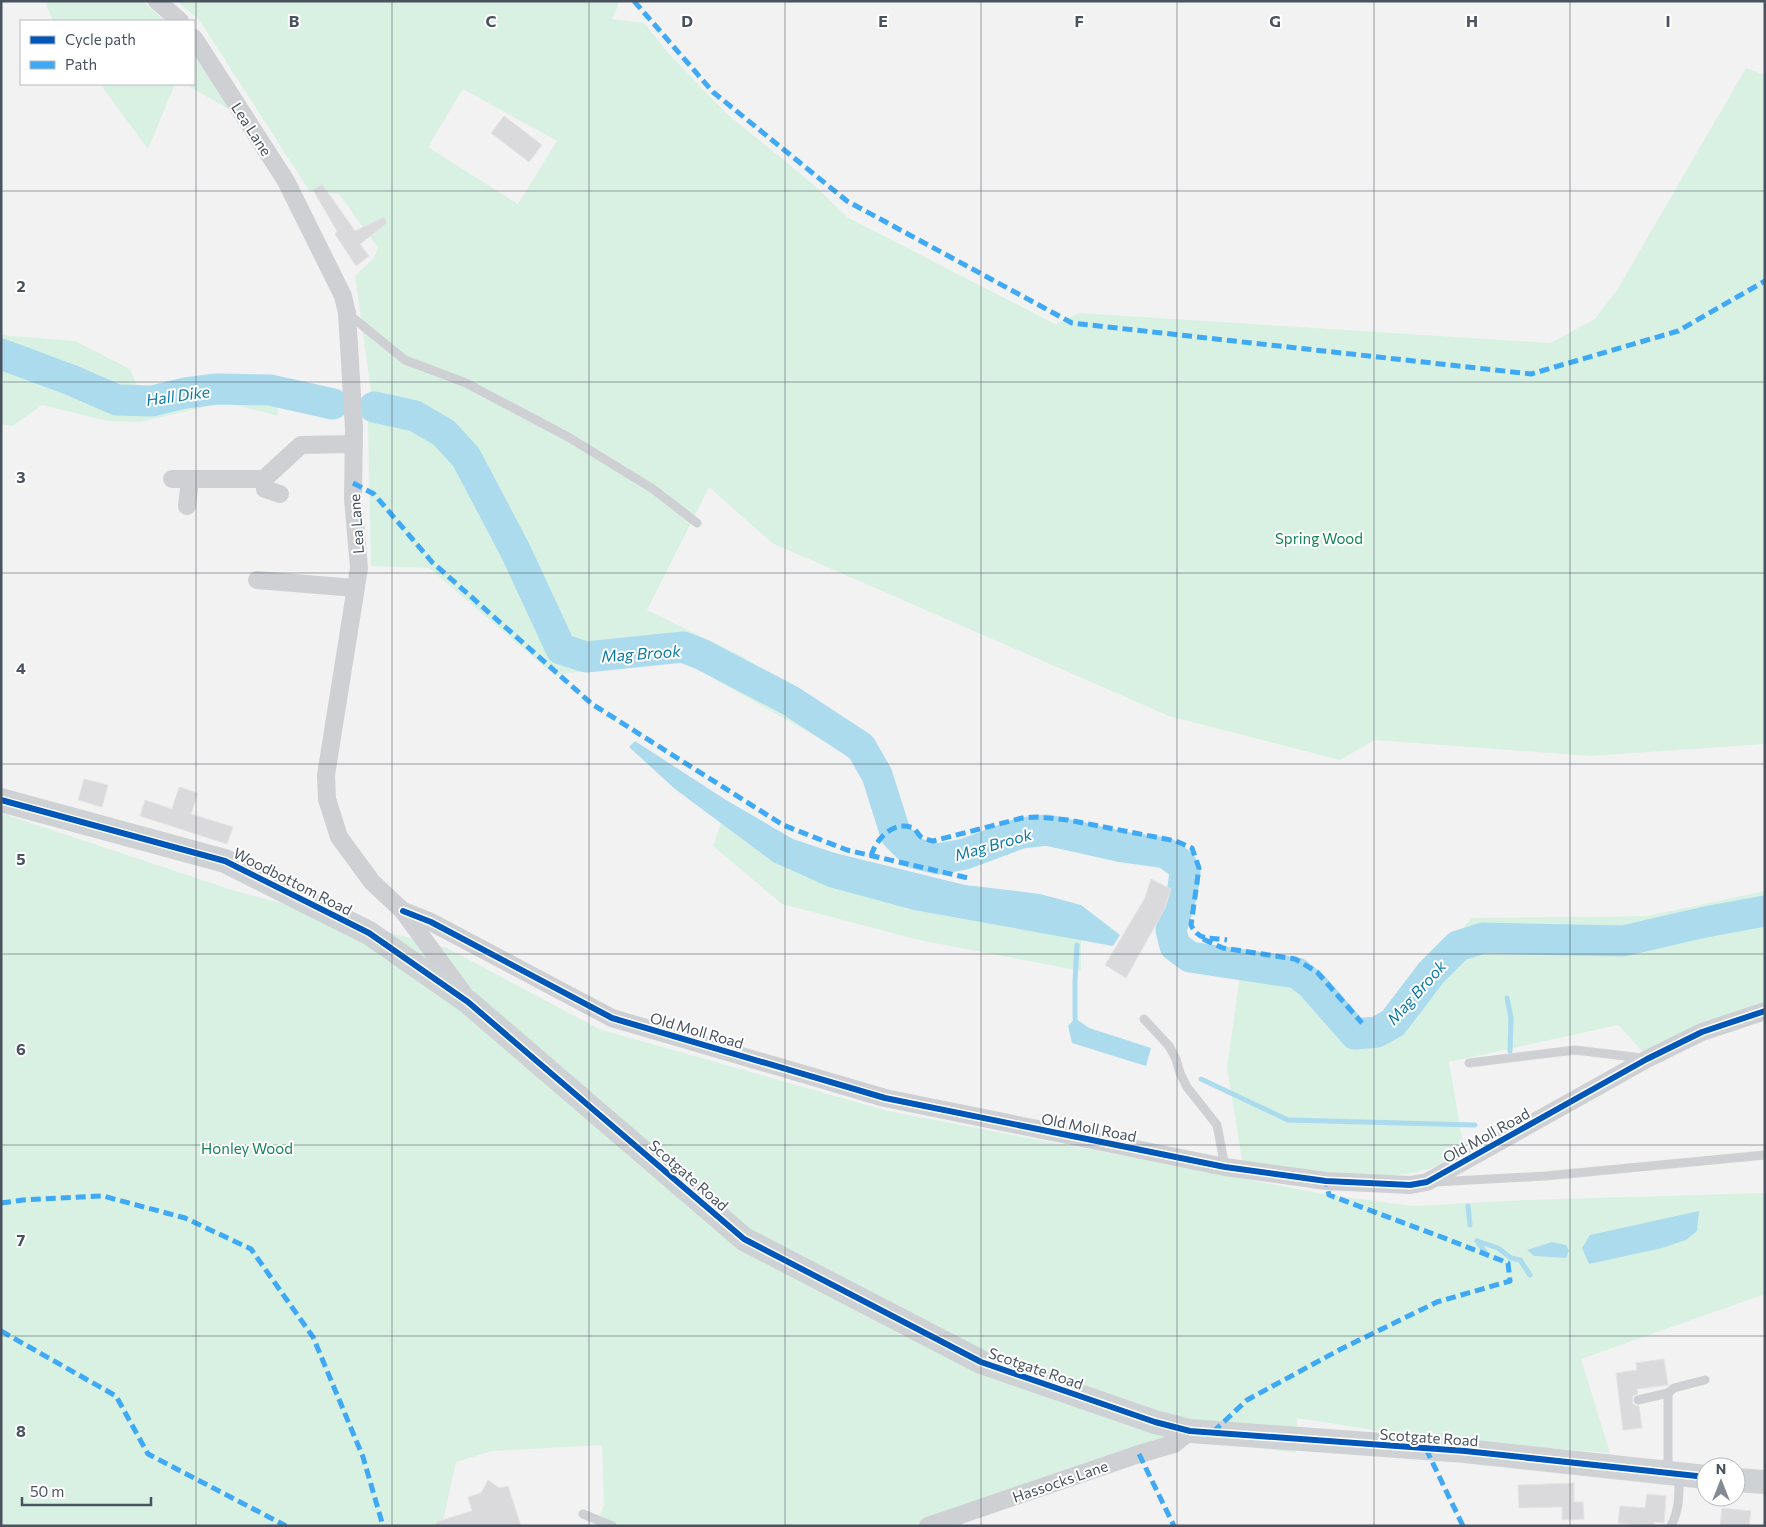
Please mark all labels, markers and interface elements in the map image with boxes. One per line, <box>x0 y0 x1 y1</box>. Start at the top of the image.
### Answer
text: B <box>289 11 300 30</box>
text: C <box>486 11 497 30</box>
text: D <box>681 11 693 30</box>
text: E <box>878 11 888 30</box>
text: F <box>1074 11 1084 30</box>
text: G <box>1269 11 1281 30</box>
text: H <box>1466 11 1478 30</box>
text: I <box>1665 11 1671 30</box>
legend <box>20 20 195 85</box>
text: Cycle path <box>65 30 136 48</box>
text: Path <box>65 55 97 73</box>
street label: Lea Lane <box>228 99 276 159</box>
text: 2 <box>16 276 26 295</box>
water label: Hall Dike <box>145 381 212 409</box>
text: 3 <box>16 467 26 486</box>
street label: Lea Lane <box>345 493 367 555</box>
park label: Spring Wood <box>1275 529 1363 547</box>
water label: Mag Brook <box>601 641 682 665</box>
text: 4 <box>16 658 26 677</box>
water label: Mag Brook <box>952 824 1034 864</box>
street label: Woodbottom Road <box>231 843 355 919</box>
text: 5 <box>16 849 26 868</box>
water label: Mag Brook <box>1382 956 1450 1028</box>
street label: Old Moll Road <box>648 1008 746 1052</box>
text: 6 <box>16 1039 26 1058</box>
street label: Old Moll Road <box>1439 1104 1533 1166</box>
street label: Old Moll Road <box>1040 1109 1138 1145</box>
street label: Scotgate Road <box>646 1136 732 1214</box>
park label: Honley Wood <box>201 1139 293 1157</box>
text: 7 <box>17 1230 26 1249</box>
street label: Scotgate Road <box>986 1343 1086 1393</box>
text: 8 <box>16 1421 26 1440</box>
street label: Scotgate Road <box>1379 1425 1479 1449</box>
street label: Hassocks Lane <box>1010 1456 1110 1506</box>
north arrow <box>1696 1457 1746 1507</box>
text: N <box>1716 1460 1726 1477</box>
scale bar <box>22 1474 151 1506</box>
text: 50 m <box>30 1482 64 1500</box>

